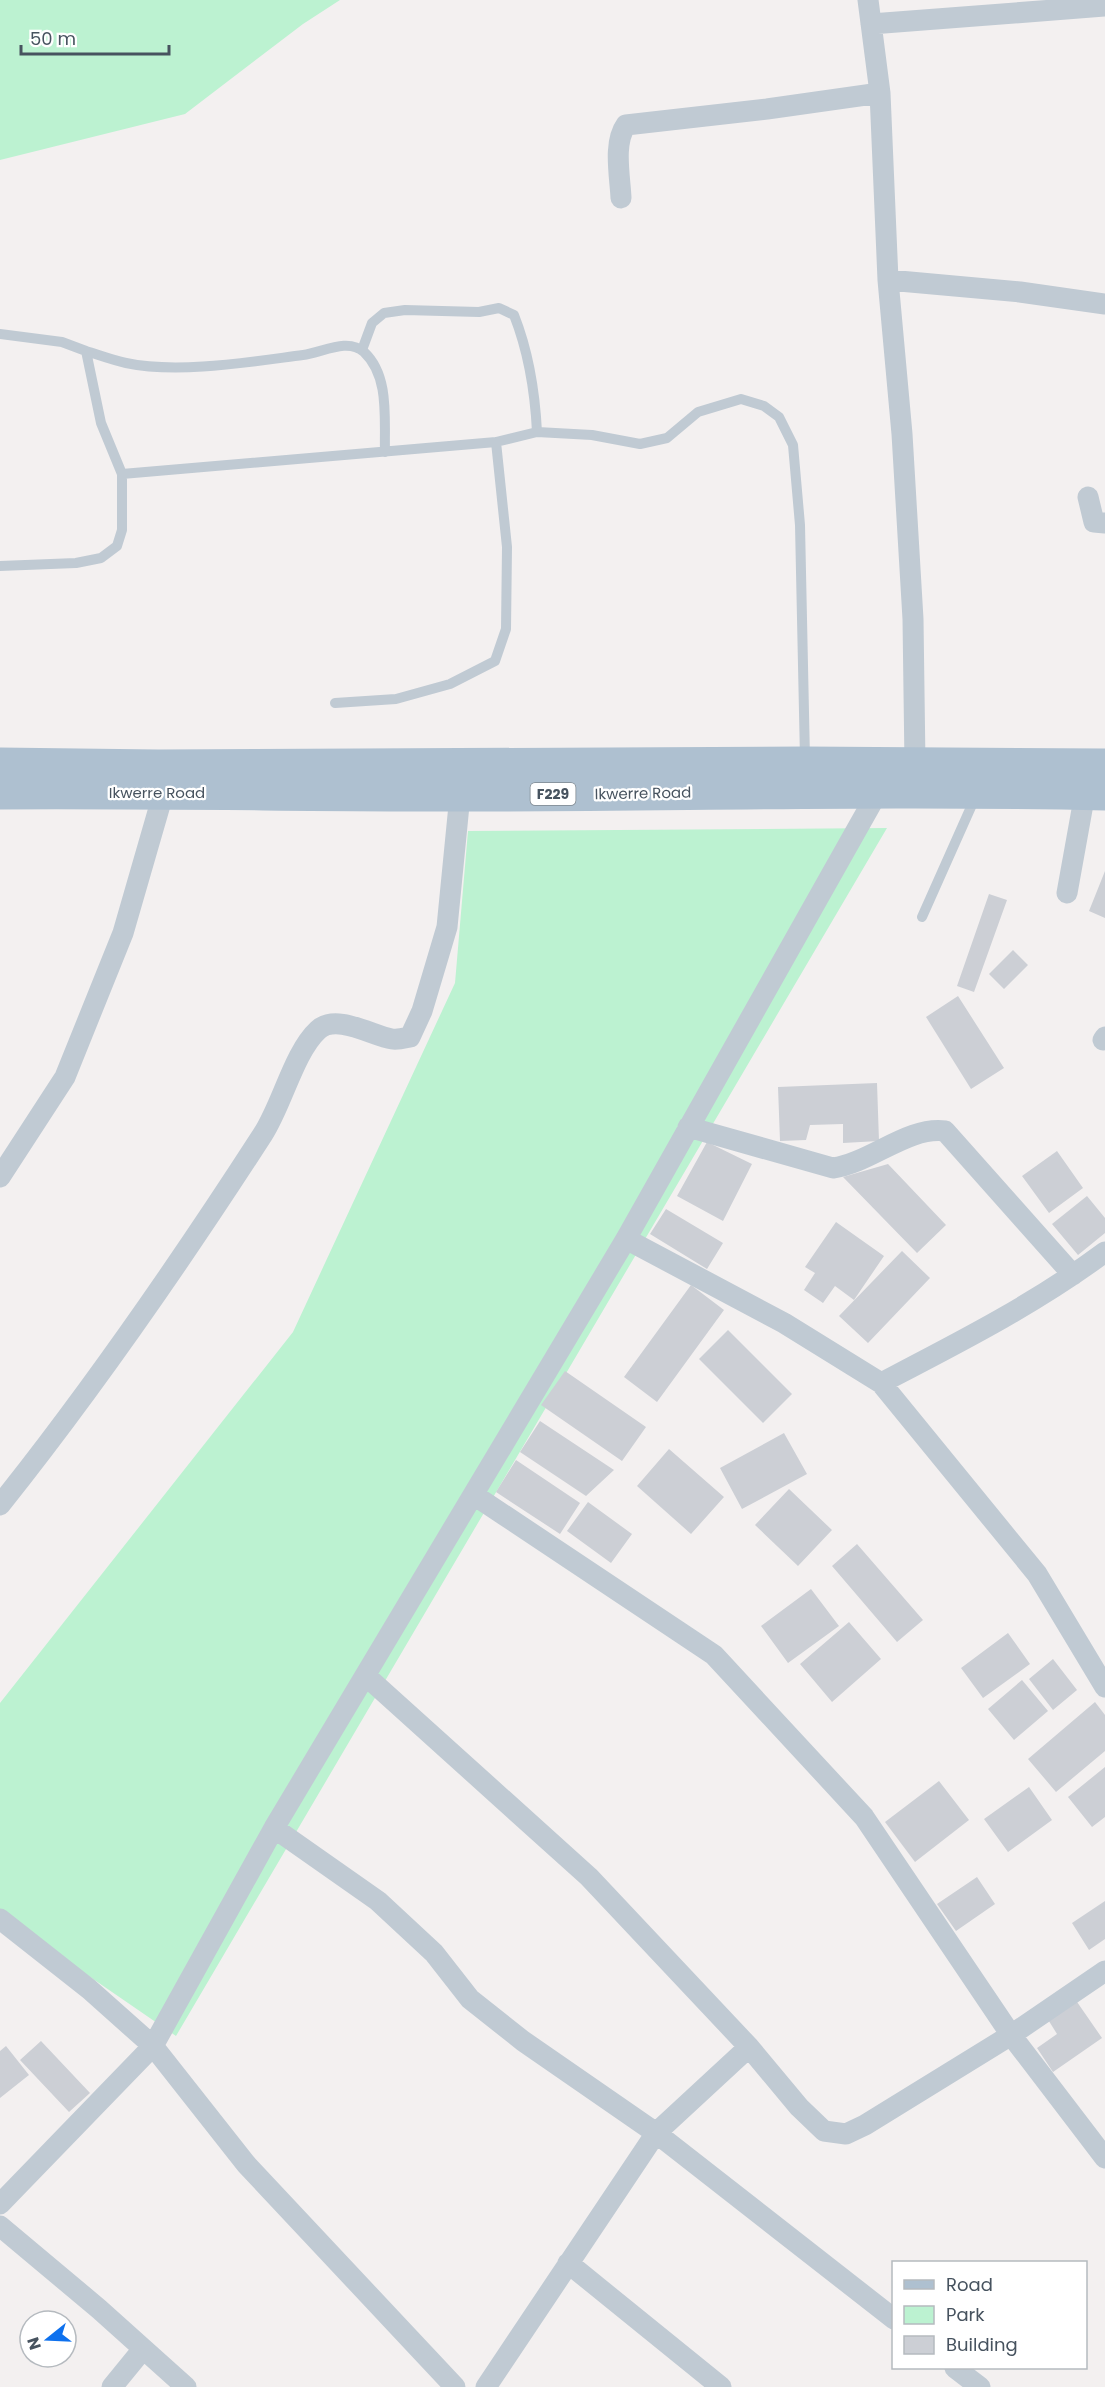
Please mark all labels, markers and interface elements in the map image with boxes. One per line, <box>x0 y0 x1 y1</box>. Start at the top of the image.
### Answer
scale bar <box>21 18 170 56</box>
text: 50 m <box>30 26 76 51</box>
street label: Ikwerre Road <box>109 782 205 803</box>
street label: Ikwerre Road <box>595 782 691 804</box>
road number: F229 <box>530 783 576 805</box>
legend <box>892 2261 1087 2369</box>
text: Road <box>946 2272 993 2297</box>
text: Park <box>946 2302 985 2327</box>
north arrow <box>18 2309 78 2369</box>
text: Building <box>946 2332 1018 2357</box>
text: N <box>21 2334 47 2353</box>

